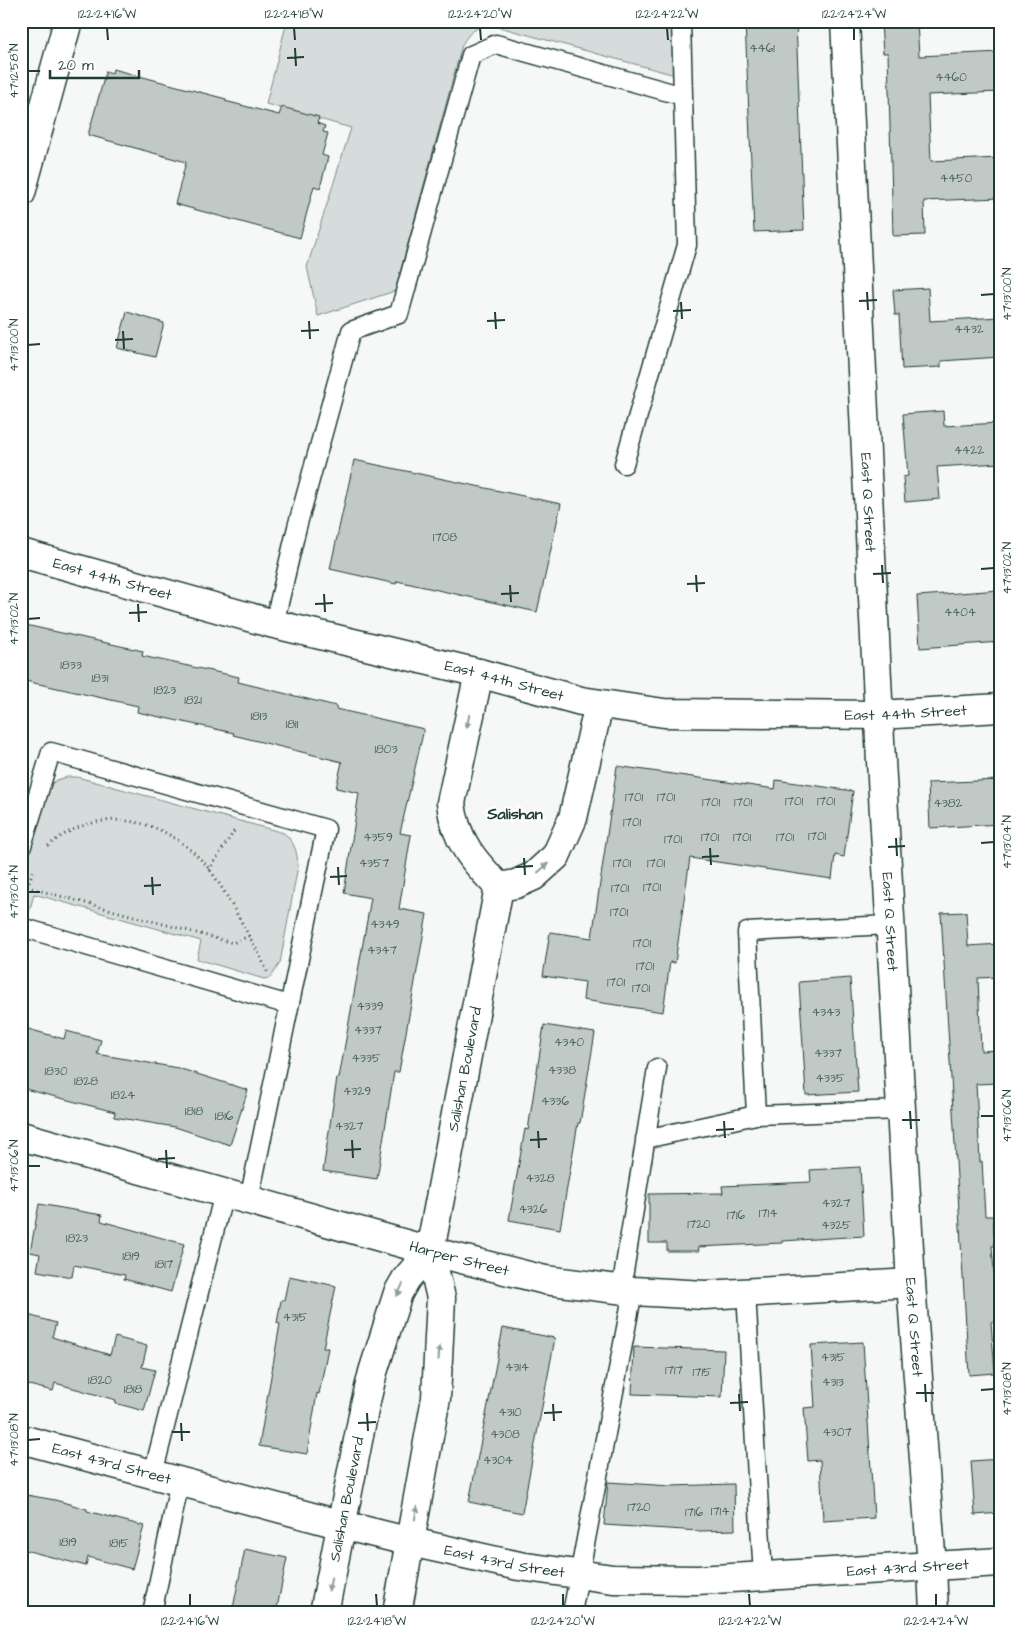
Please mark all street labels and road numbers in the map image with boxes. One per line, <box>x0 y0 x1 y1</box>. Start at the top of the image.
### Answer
street label: East Q Street <box>856 452 881 552</box>
street label: East 44th Street <box>51 552 174 605</box>
street label: East 44th Street <box>443 655 566 706</box>
street label: East 44th Street <box>844 699 967 726</box>
street label: East Q Street <box>877 872 904 972</box>
street label: Salishan Boulevard <box>442 1005 487 1133</box>
street label: Harper Street <box>407 1235 511 1281</box>
street label: East Q Street <box>900 1277 928 1377</box>
street label: Salishan Boulevard <box>324 1435 369 1563</box>
street label: East 43rd Street <box>50 1437 174 1489</box>
street label: East 43rd Street <box>442 1539 566 1583</box>
street label: East 43rd Street <box>846 1553 969 1582</box>

